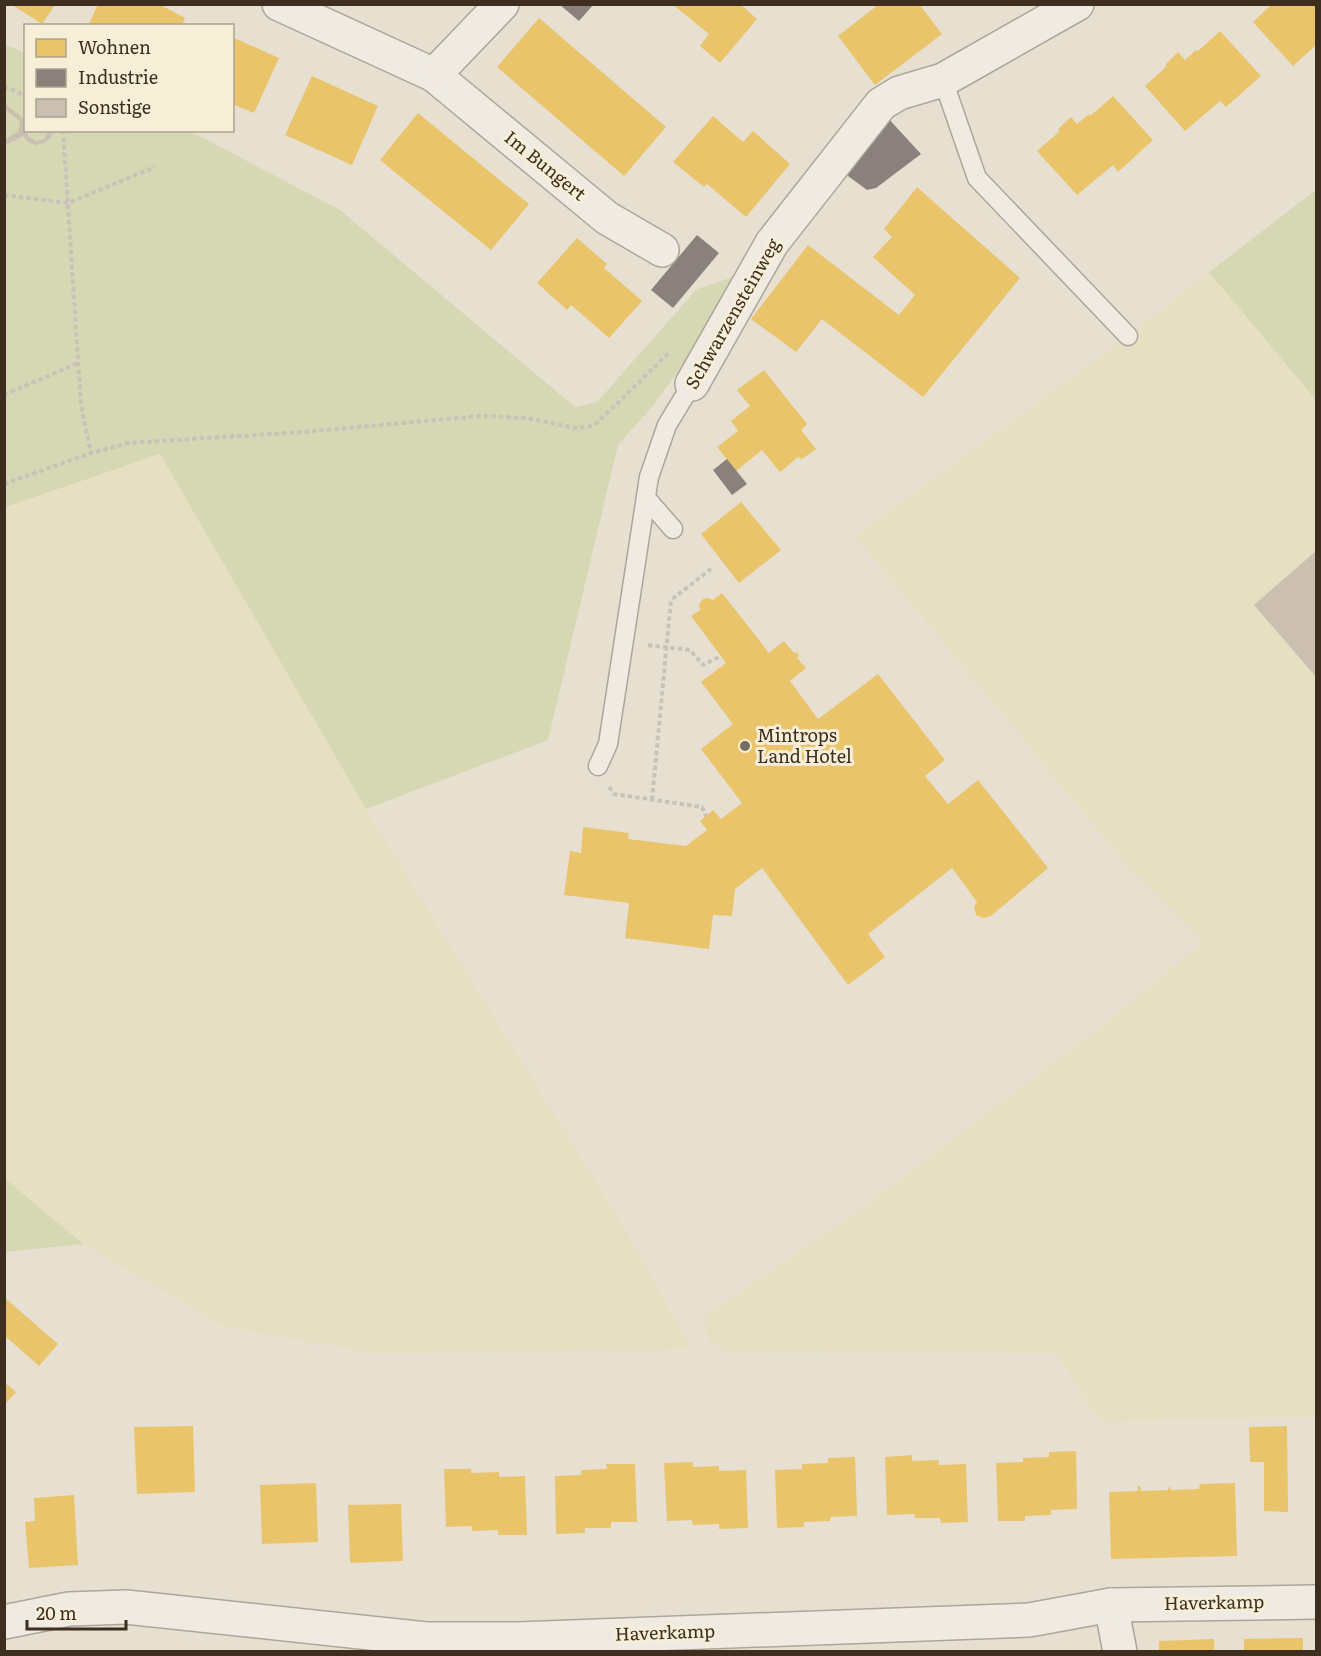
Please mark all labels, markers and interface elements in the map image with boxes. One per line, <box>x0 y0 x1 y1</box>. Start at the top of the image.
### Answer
legend <box>24 24 234 132</box>
text: Wohnen <box>78 33 151 60</box>
text: Industrie <box>78 63 158 90</box>
text: Sonstige <box>78 93 151 120</box>
street label: Im Bungert <box>499 123 593 207</box>
street label: Schwarzensteinweg <box>677 232 786 394</box>
place label: Mintrops Land Hotel <box>757 721 852 769</box>
marker: Mintrops Land Hotel <box>738 739 752 753</box>
street label: Haverkamp <box>1164 1587 1264 1616</box>
scale bar <box>27 1593 126 1631</box>
text: 20 m <box>36 1599 77 1626</box>
street label: Haverkamp <box>614 1616 716 1647</box>

